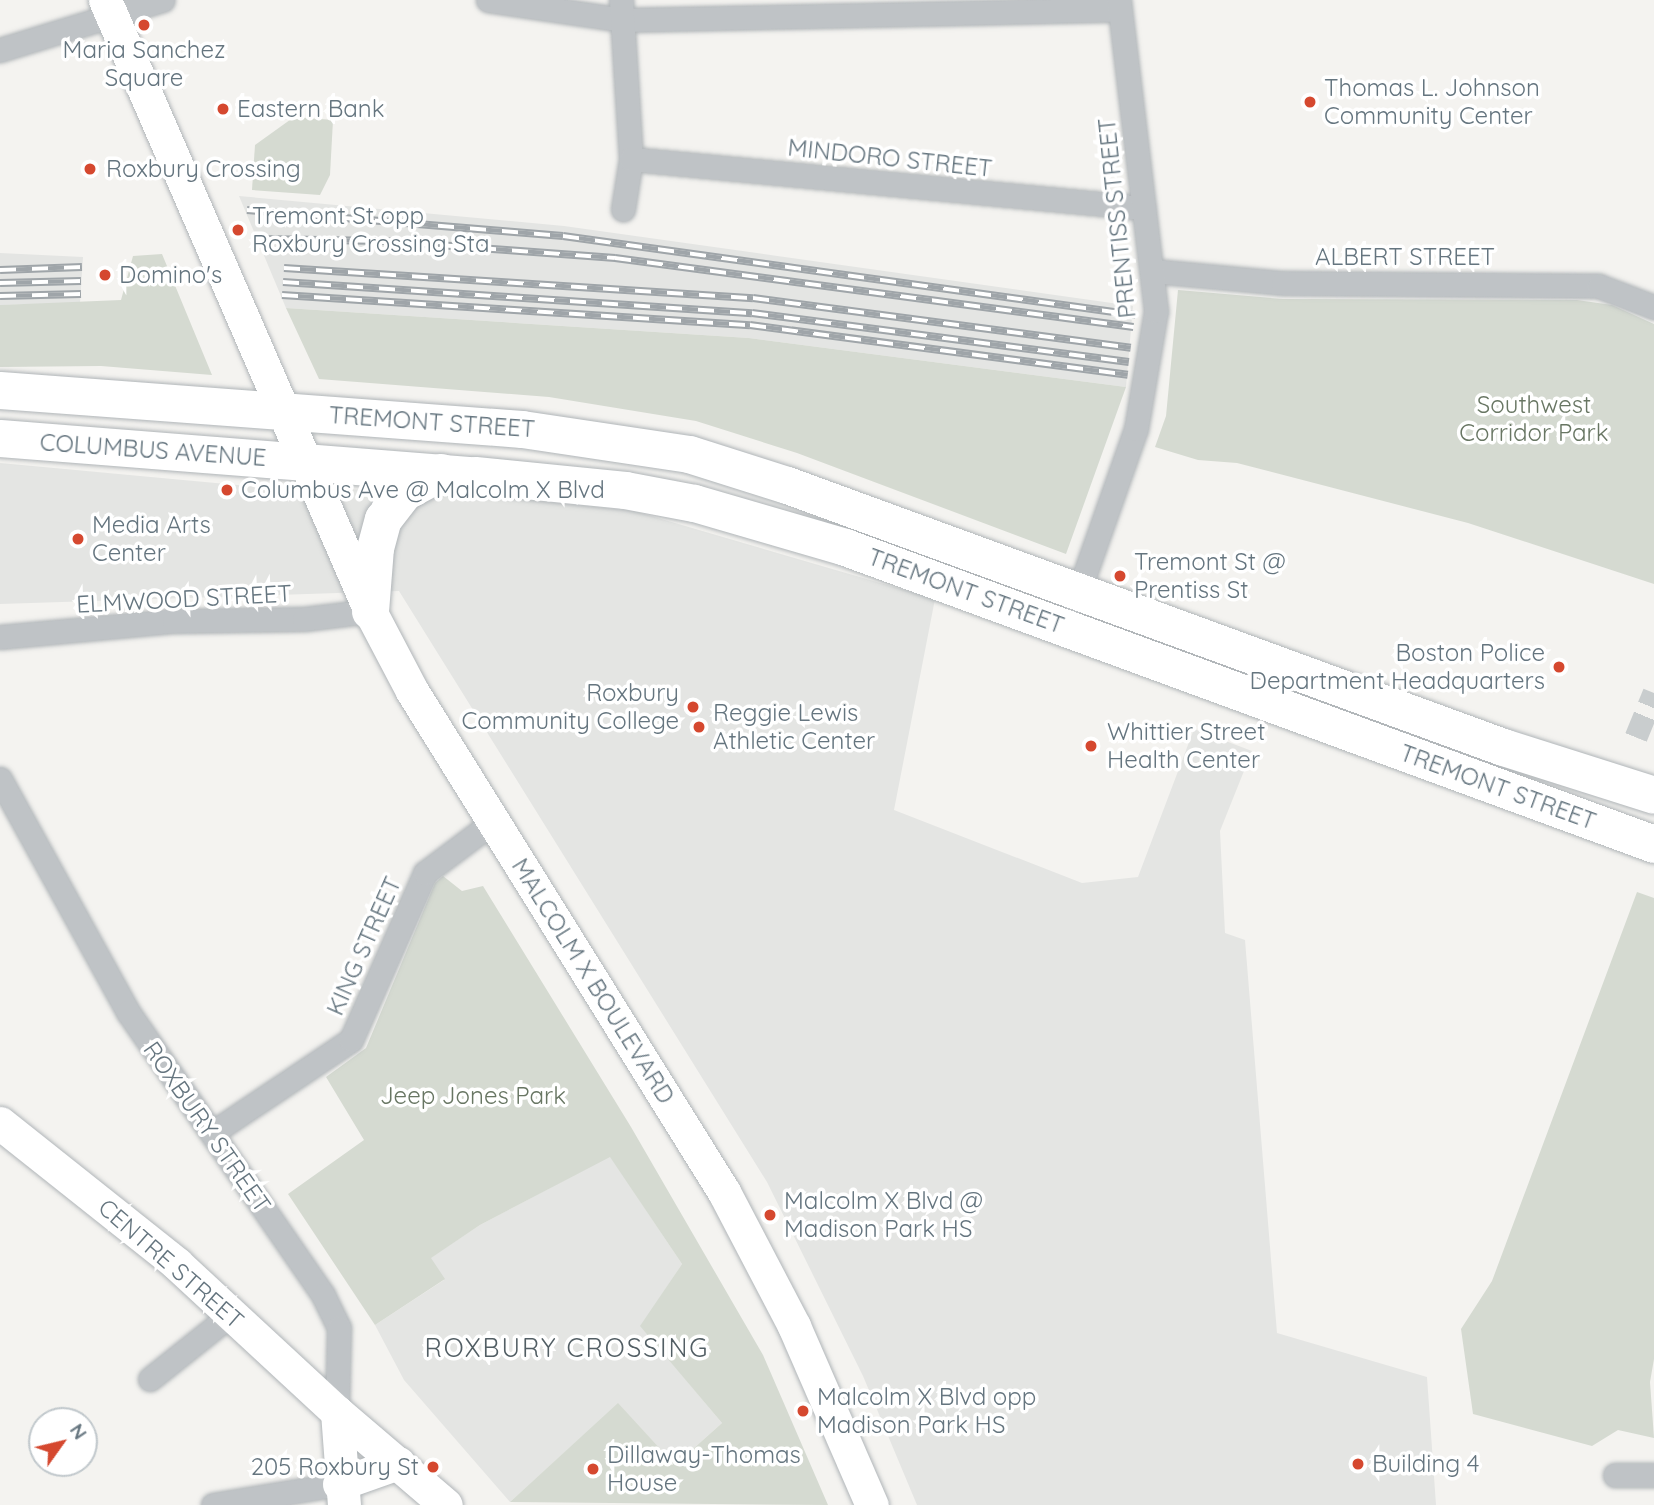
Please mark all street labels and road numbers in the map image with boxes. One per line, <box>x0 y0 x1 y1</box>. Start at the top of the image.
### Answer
street label: PRENTISS STREET <box>1092 116 1142 320</box>
street label: MINDORO STREET <box>786 133 994 183</box>
street label: ALBERT STREET <box>1315 243 1495 271</box>
street label: TREMONT STREET <box>328 400 536 444</box>
street label: COLUMBUS AVENUE <box>39 428 267 472</box>
street label: TREMONT STREET <box>864 542 1068 640</box>
street label: ELMWOOD STREET <box>76 579 292 619</box>
street label: TREMONT STREET <box>1396 738 1600 836</box>
street label: MALCOLM X BOULEVARD <box>506 853 680 1109</box>
street label: KING STREET <box>321 872 407 1020</box>
street label: ROXBURY STREET <box>137 1036 277 1218</box>
street label: CENTRE STREET <box>92 1193 250 1335</box>

